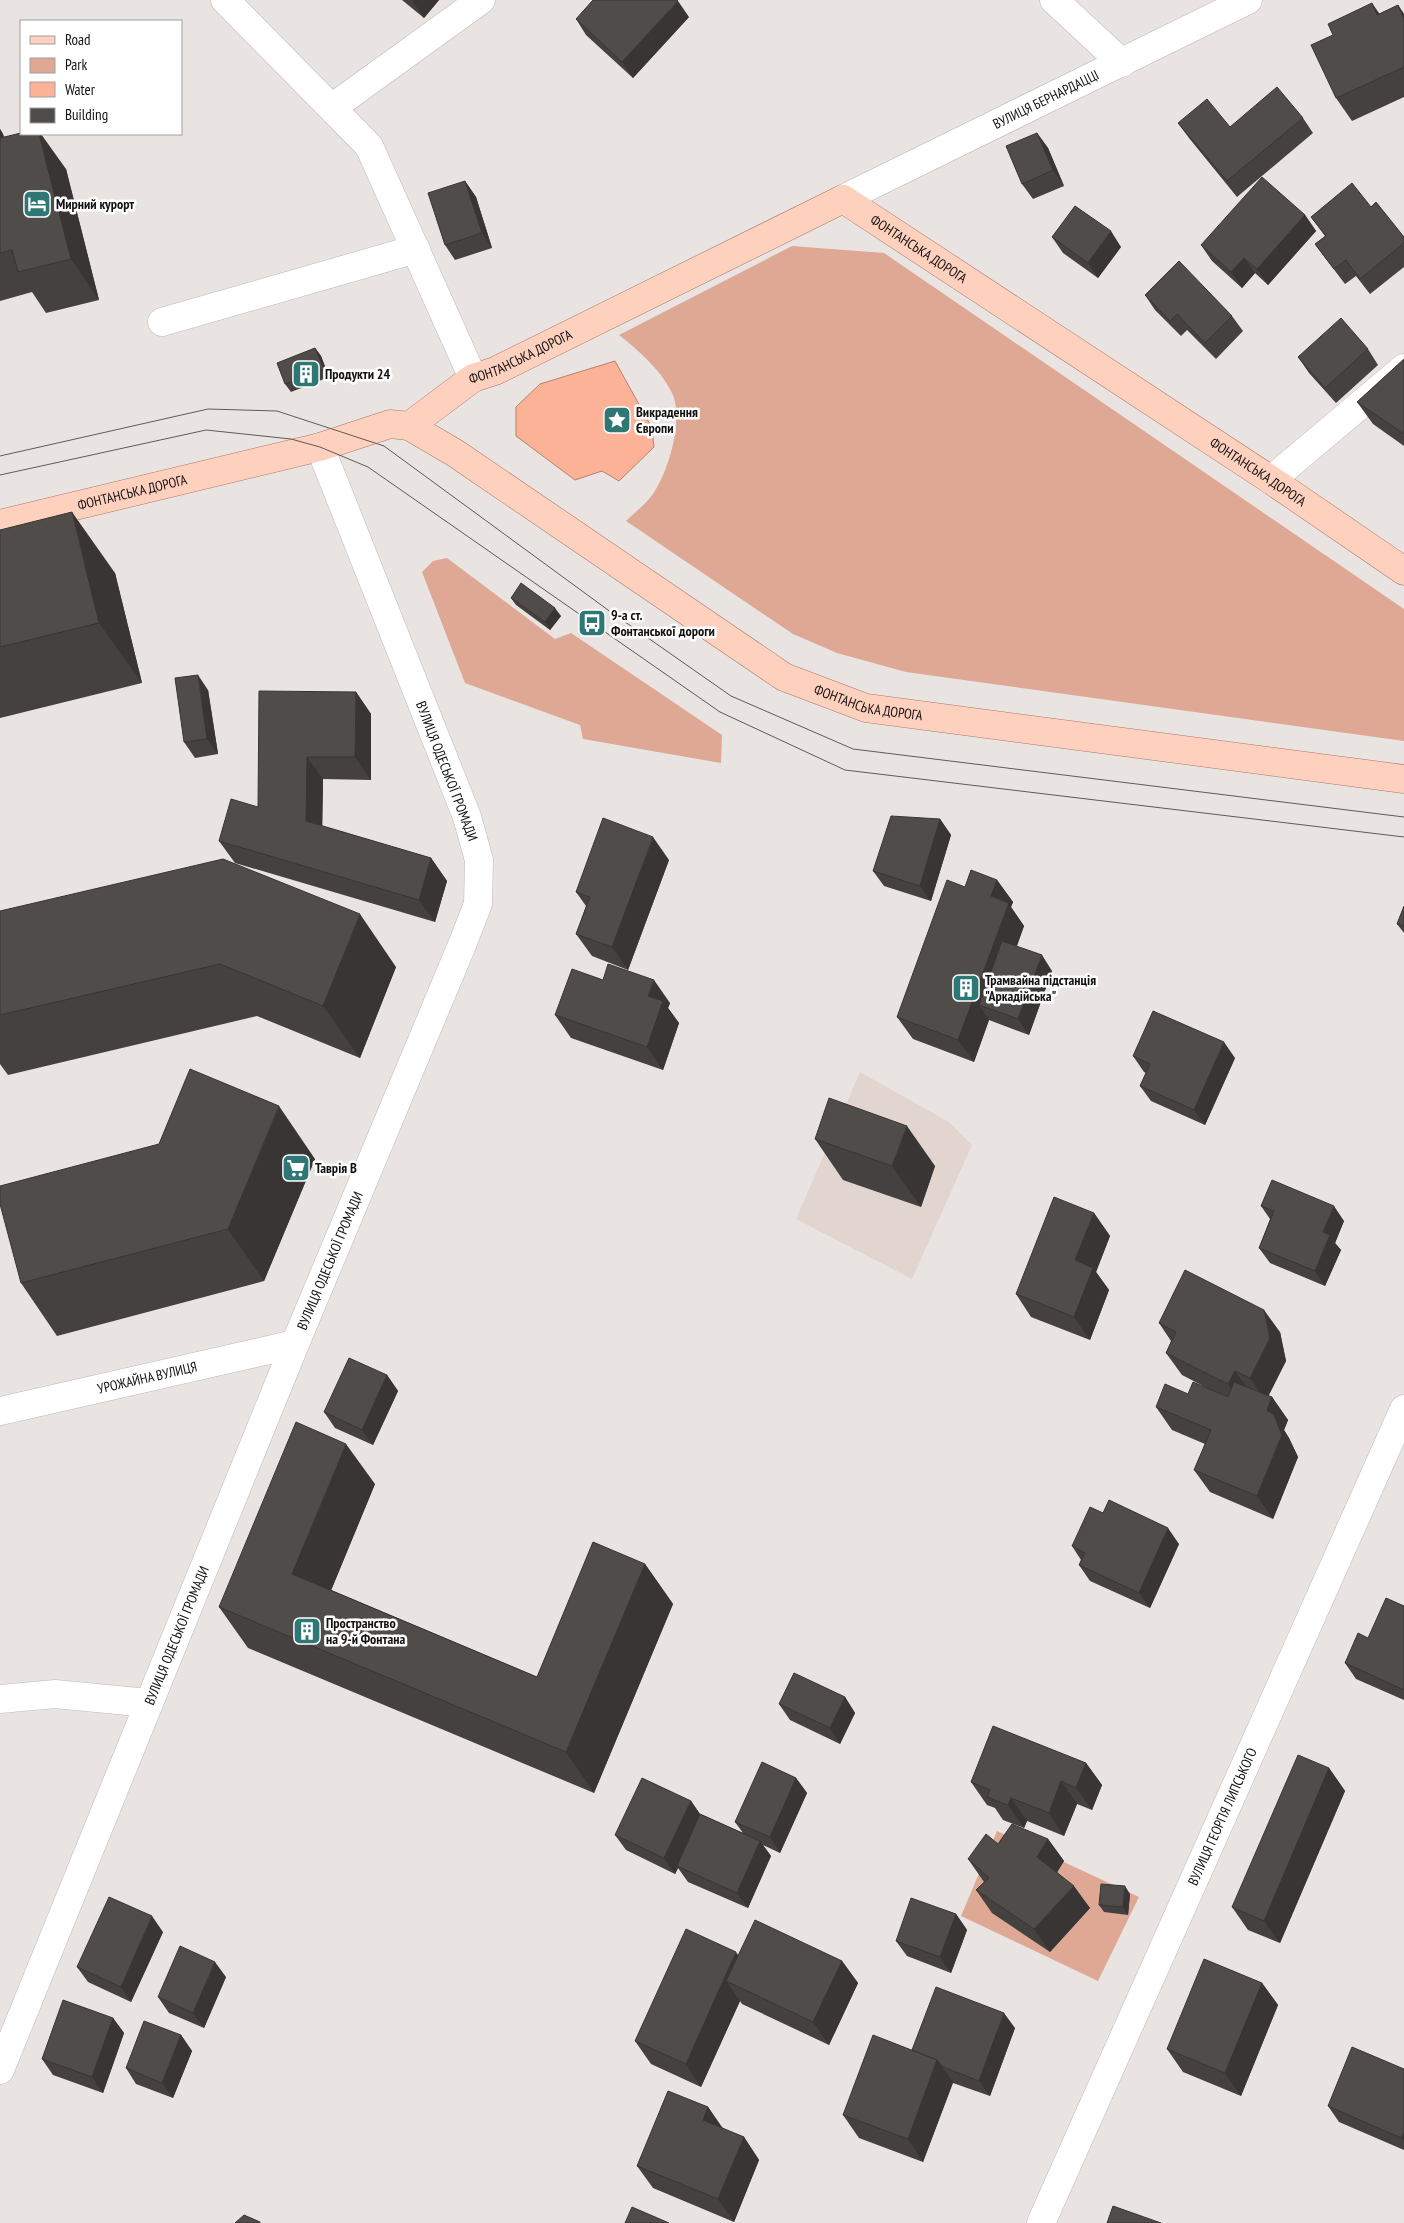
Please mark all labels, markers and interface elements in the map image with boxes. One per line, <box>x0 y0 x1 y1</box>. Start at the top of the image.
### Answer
legend <box>20 20 182 135</box>
text: Road <box>65 30 91 49</box>
text: Park <box>65 55 87 74</box>
street label: ВУЛИЦЯ БЕРНАРДАЦЦІ <box>990 66 1102 133</box>
text: Water <box>65 80 96 99</box>
text: Building <box>65 105 108 124</box>
hotel icon: Мирний курорт <box>22 189 52 219</box>
place label: Мирний курорт <box>56 195 134 213</box>
street label: ФОНТАНСЬКА ДОРОГА <box>867 211 971 287</box>
street label: ФОНТАНСЬКА ДОРОГА <box>467 325 575 388</box>
building icon: Продукти 24 <box>291 359 321 389</box>
place label: Продукти 24 <box>325 365 391 383</box>
place label: Викрадення Європи <box>636 403 698 437</box>
place icon: Викрадення Європи <box>602 405 632 435</box>
street label: ФОНТАНСЬКА ДОРОГА <box>1207 433 1310 511</box>
street label: ФОНТАНСЬКА ДОРОГА <box>76 470 189 514</box>
place label: 9-а ст. Фонтанської дороги <box>611 606 715 640</box>
bus stop icon: 9-а ст. Фонтанської дороги <box>577 608 607 638</box>
street label: ФОНТАНСЬКА ДОРОГА <box>811 680 924 724</box>
street label: ВУЛИЦЯ ОДЕСЬКОЇ ГРОМАДИ <box>412 699 482 843</box>
place label: Трамвайна підстанція "Аркадійська" <box>985 971 1096 1005</box>
building icon: Трамвайна підстанція "Аркадійська" <box>951 973 981 1003</box>
supermarket icon: Таврія В <box>281 1153 311 1183</box>
place label: Таврія В <box>315 1159 357 1177</box>
street label: ВУЛИЦЯ ОДЕСЬКОЇ ГРОМАДИ <box>293 1189 367 1333</box>
street label: УРОЖАЙНА ВУЛИЦЯ <box>96 1358 199 1398</box>
street label: ВУЛИЦЯ ОДЕСЬКОЇ ГРОМАДИ <box>140 1563 213 1708</box>
place label: Пространство на 9-й Фонтана <box>326 1614 405 1648</box>
building icon: Пространство на 9-й Фонтана <box>292 1616 322 1646</box>
street label: ВУЛИЦЯ ГЕОРГІЯ ЛИПСЬКОГО <box>1184 1745 1261 1888</box>

